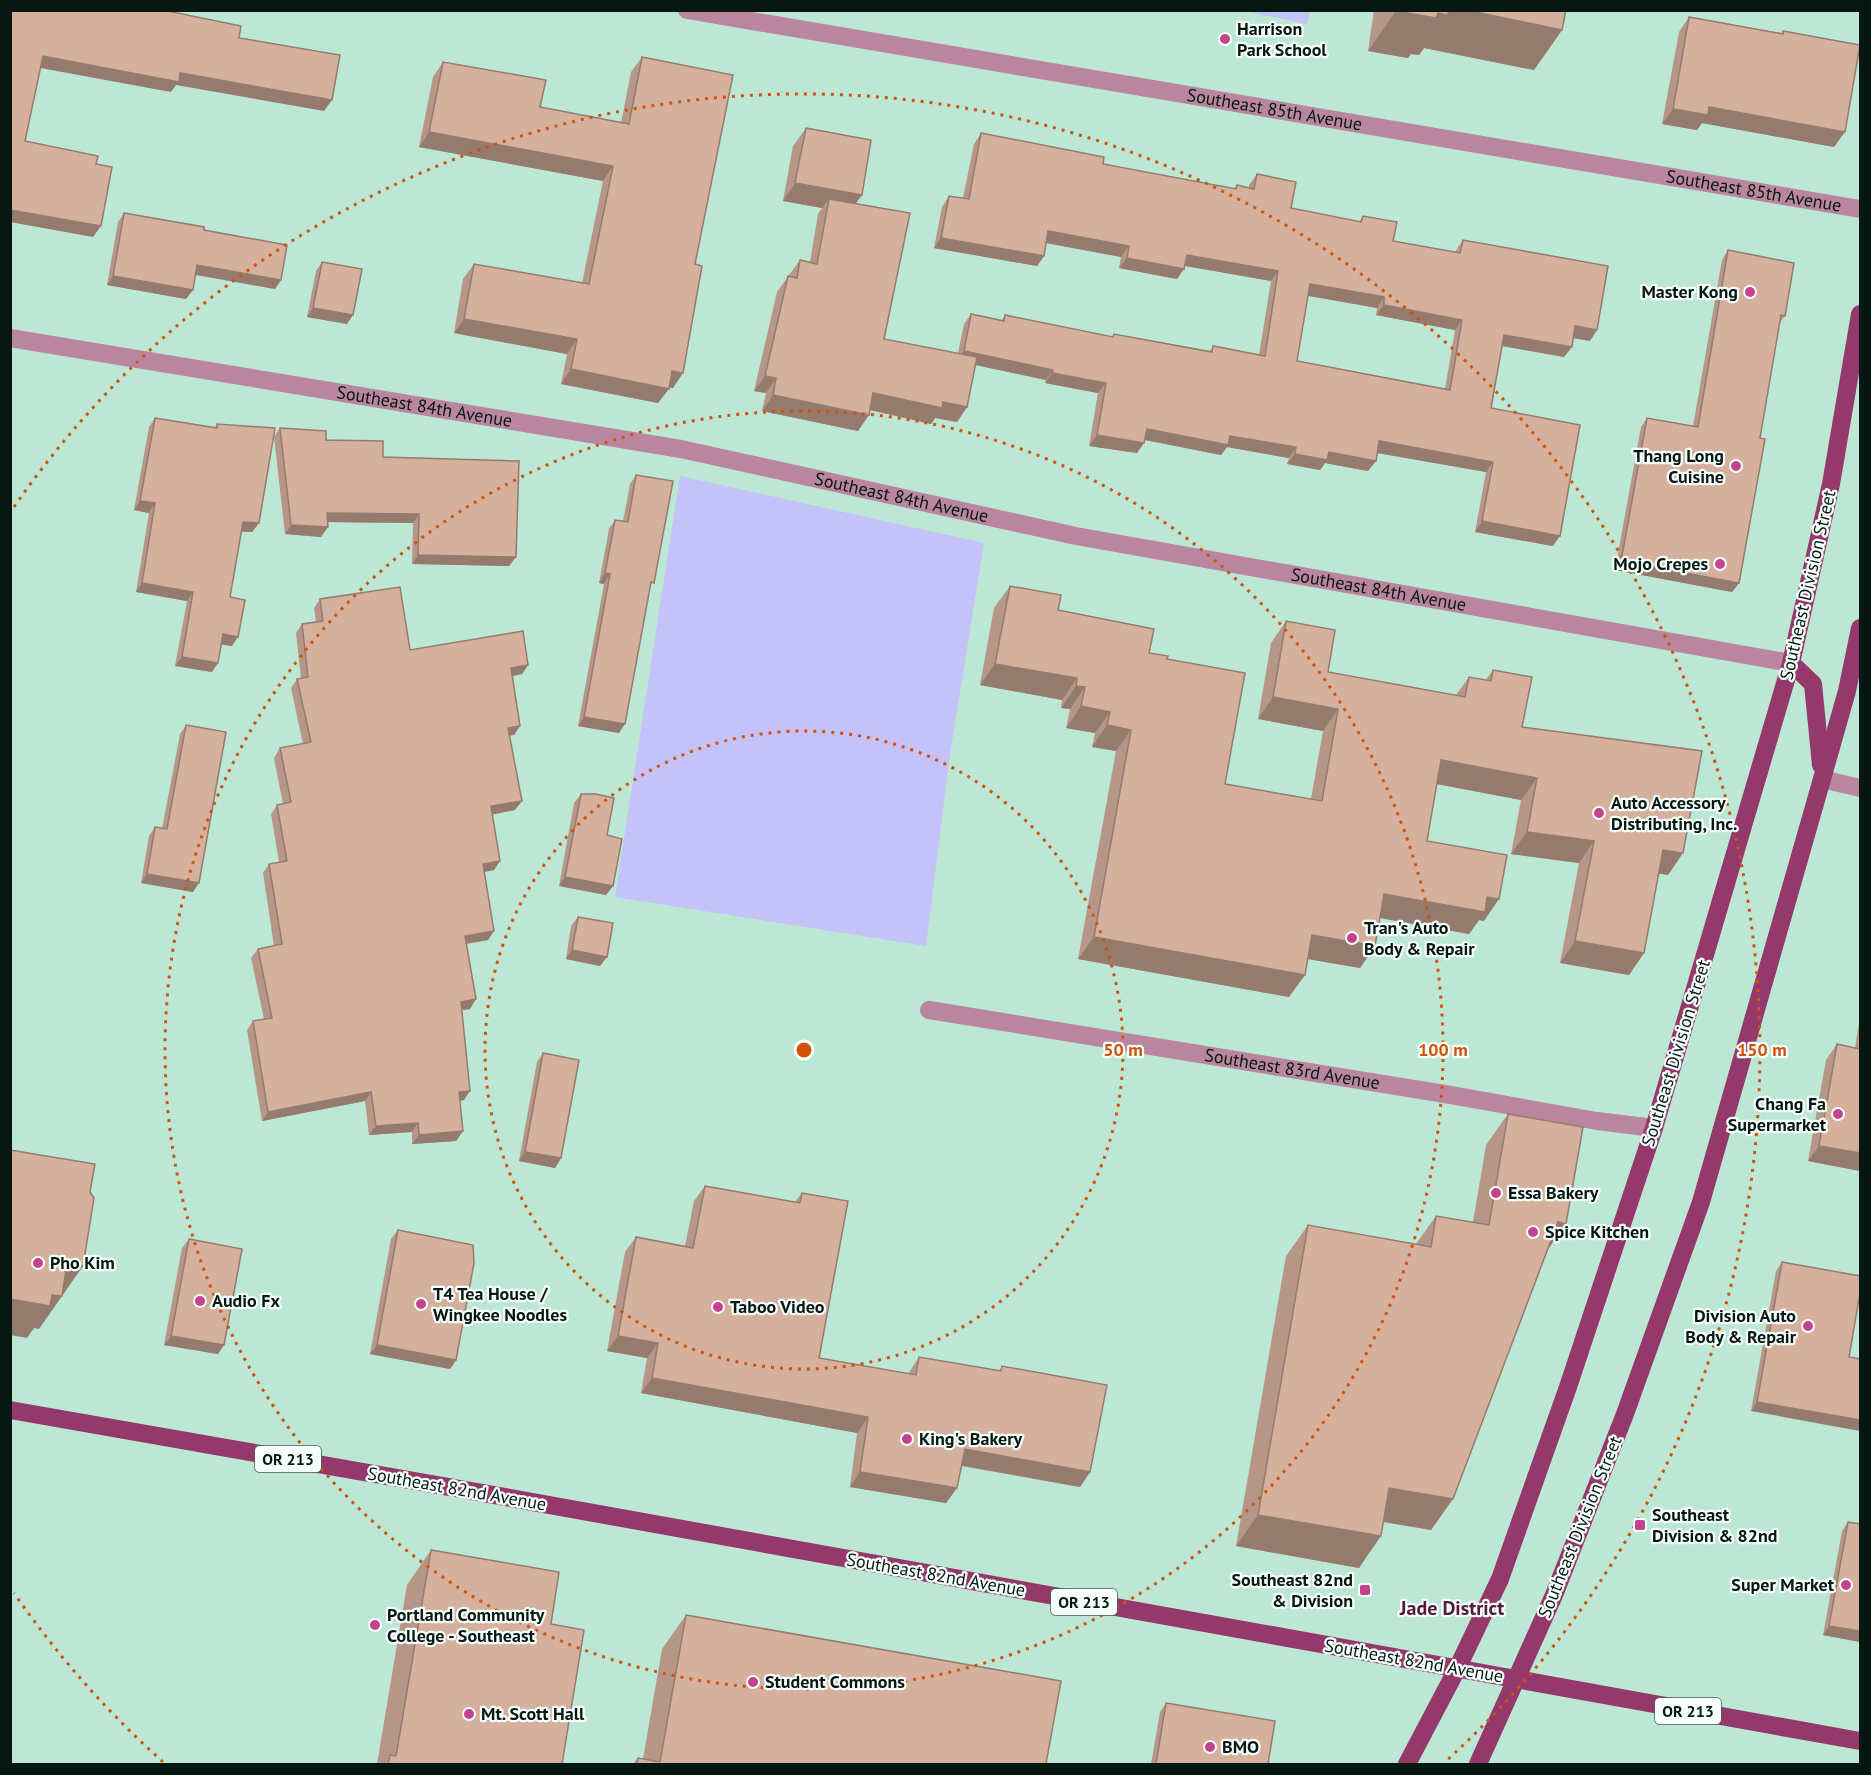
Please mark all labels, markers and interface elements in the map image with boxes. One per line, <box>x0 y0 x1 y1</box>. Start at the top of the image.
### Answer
place label: Harrison Park School <box>1237 17 1327 61</box>
marker: Harrison Park School <box>1218 32 1232 46</box>
street label: Southeast 85th Avenue <box>1185 83 1364 135</box>
street label: Southeast 85th Avenue <box>1664 164 1843 217</box>
place label: Master Kong <box>1641 280 1738 303</box>
marker: Master Kong <box>1743 285 1757 299</box>
street label: Southeast 84th Avenue <box>335 380 514 432</box>
place label: Thang Long Cuisine <box>1633 444 1724 488</box>
marker: Thang Long Cuisine <box>1729 459 1743 473</box>
street label: Southeast 84th Avenue <box>813 467 991 527</box>
street label: Southeast Division Street <box>1774 488 1841 682</box>
place label: Mojo Crepes <box>1613 552 1708 575</box>
marker: Mojo Crepes <box>1713 557 1727 571</box>
street label: Southeast 84th Avenue <box>1289 562 1468 616</box>
place label: Auto Accessory Distributing, Inc. <box>1611 791 1737 835</box>
marker: Auto Accessory Distributing, Inc. <box>1592 806 1606 820</box>
place label: Tran's Auto Body & Repair <box>1364 916 1475 960</box>
marker: Tran's Auto Body & Repair <box>1345 931 1359 945</box>
street label: Southeast Division Street <box>1636 957 1715 1149</box>
text: 50 m <box>1103 1038 1143 1061</box>
text: 100 m <box>1418 1038 1468 1061</box>
text: 150 m <box>1737 1038 1787 1061</box>
centre of rings <box>794 1040 814 1060</box>
street label: Southeast 83rd Avenue <box>1203 1043 1382 1094</box>
place label: Chang Fa Supermarket <box>1728 1092 1827 1136</box>
marker: Chang Fa Supermarket <box>1831 1107 1845 1121</box>
place label: Essa Bakery <box>1508 1181 1599 1204</box>
marker: Essa Bakery <box>1489 1186 1503 1200</box>
place label: Spice Kitchen <box>1545 1220 1649 1243</box>
marker: Spice Kitchen <box>1526 1225 1540 1239</box>
place label: Pho Kim <box>50 1251 115 1274</box>
marker: Pho Kim <box>31 1256 45 1270</box>
place label: T4 Tea House / Wingkee Noodles <box>433 1282 567 1326</box>
place label: Audio Fx <box>212 1289 280 1312</box>
marker: Audio Fx <box>193 1294 207 1308</box>
place label: Taboo Video <box>730 1295 825 1318</box>
marker: T4 Tea House / Wingkee Noodles <box>414 1297 428 1311</box>
marker: Taboo Video <box>711 1300 725 1314</box>
place label: Division Auto Body & Repair <box>1685 1304 1797 1348</box>
marker: Division Auto Body & Repair <box>1801 1319 1815 1333</box>
place label: King's Bakery <box>919 1427 1023 1450</box>
marker: King's Bakery <box>900 1432 914 1446</box>
street label: Southeast Division Street <box>1533 1432 1627 1621</box>
road number: OR 213 <box>255 1446 321 1472</box>
street label: Southeast 82nd Avenue <box>366 1461 548 1516</box>
place label: Southeast Division & 82nd <box>1652 1503 1778 1547</box>
marker: Southeast Division & 82nd <box>1633 1518 1647 1532</box>
street label: Southeast 82nd Avenue <box>845 1547 1027 1602</box>
place label: Southeast 82nd & Division <box>1232 1568 1353 1612</box>
place label: Super Market <box>1731 1573 1835 1596</box>
marker: Super Market <box>1839 1578 1853 1592</box>
marker: Southeast 82nd & Division <box>1358 1583 1372 1597</box>
road number: OR 213 <box>1051 1589 1117 1615</box>
district label: Jade District <box>1399 1595 1504 1621</box>
place label: Portland Community College - Southeast <box>387 1603 545 1647</box>
marker: Portland Community College - Southeast <box>368 1618 382 1632</box>
street label: Southeast 82nd Avenue <box>1323 1633 1505 1688</box>
place label: Student Commons <box>765 1670 905 1693</box>
marker: Student Commons <box>746 1675 760 1689</box>
road number: OR 213 <box>1655 1698 1721 1724</box>
place label: Mt. Scott Hall <box>481 1702 585 1725</box>
marker: Mt. Scott Hall <box>462 1707 476 1721</box>
place label: BMO <box>1222 1735 1259 1758</box>
marker: BMO <box>1203 1740 1217 1754</box>

